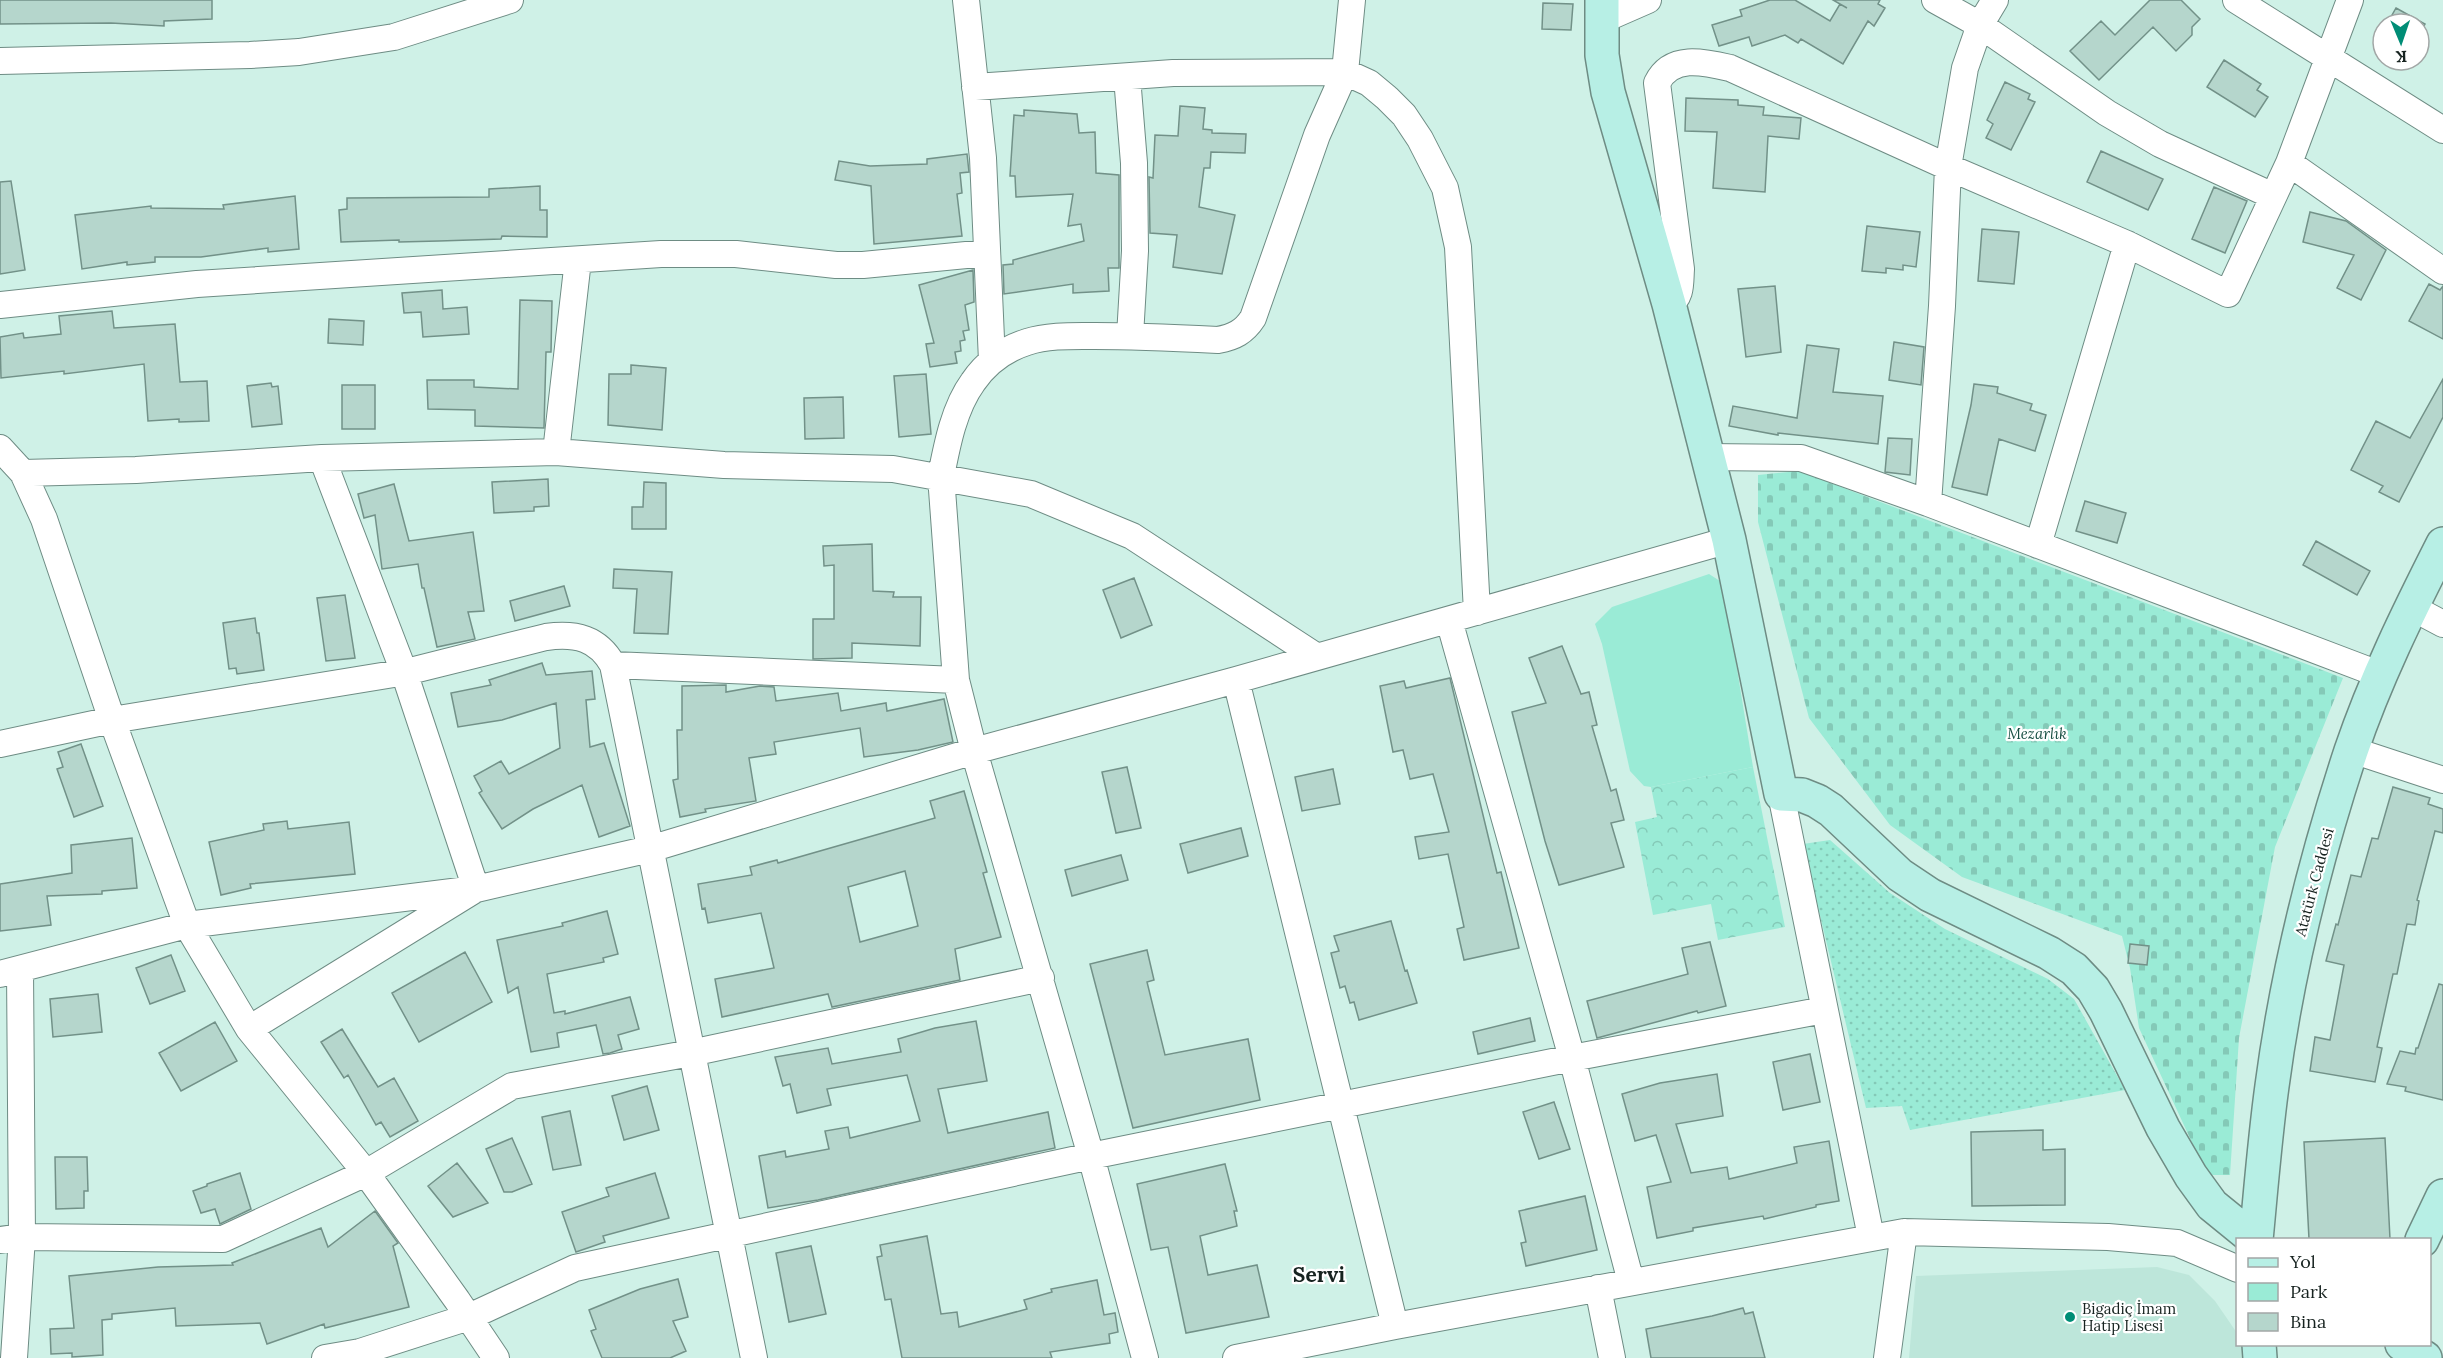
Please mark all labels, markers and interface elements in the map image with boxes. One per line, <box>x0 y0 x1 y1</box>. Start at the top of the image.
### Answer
north arrow <box>2371 12 2431 72</box>
text: K <box>2395 47 2408 67</box>
park label: Mezarlık <box>2007 724 2067 743</box>
street label: Atatürk Caddesi <box>2290 826 2338 939</box>
legend <box>2236 1238 2431 1346</box>
text: Yol <box>2289 1250 2316 1273</box>
district label: Servi <box>1293 1261 1345 1288</box>
text: Park <box>2290 1280 2328 1303</box>
place label: Bigadiç İmam Hatip Lisesi <box>2082 1299 2176 1335</box>
marker: Bigadiç İmam Hatip Lisesi <box>2063 1310 2077 1324</box>
text: Bina <box>2290 1310 2326 1333</box>

